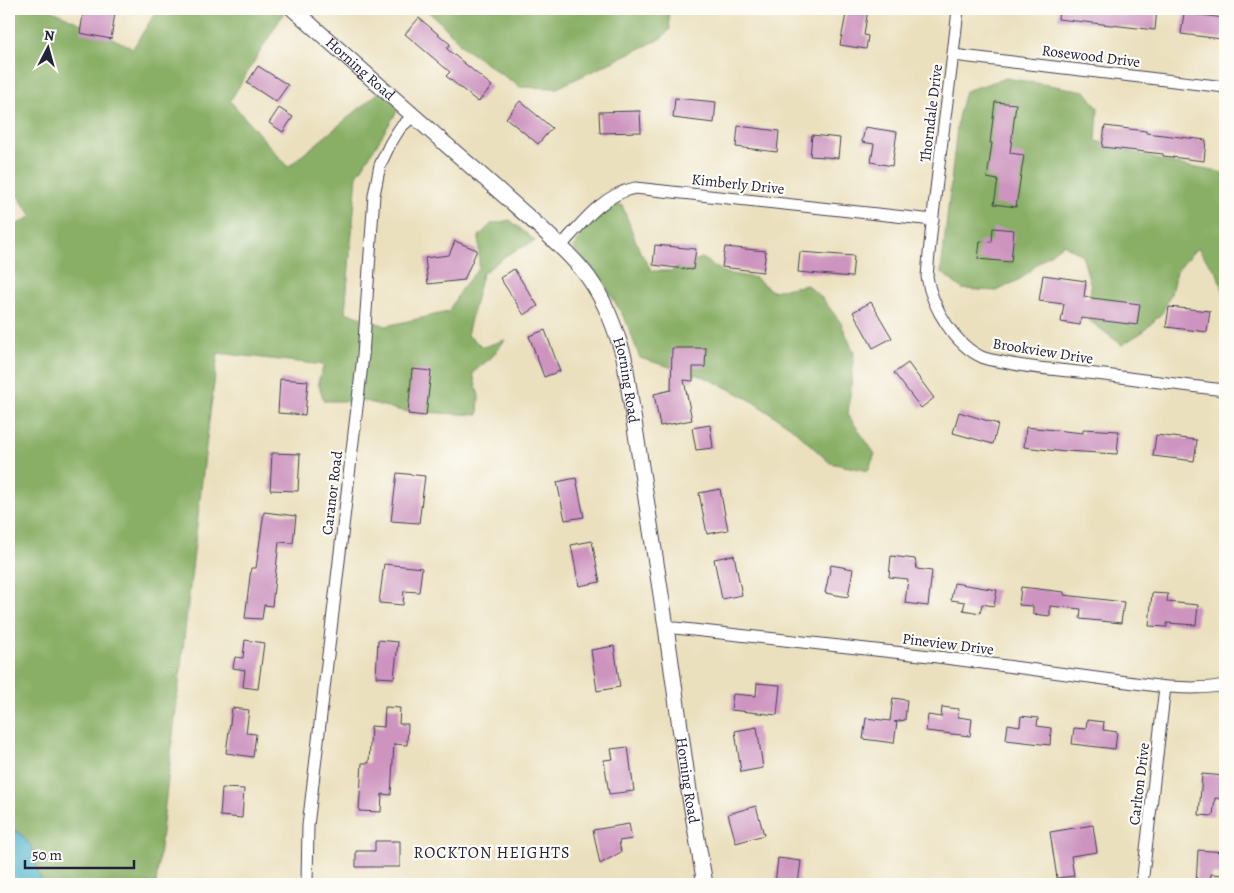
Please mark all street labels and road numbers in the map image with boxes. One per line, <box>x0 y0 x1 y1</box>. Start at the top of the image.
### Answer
street label: Horning Road <box>321 32 400 106</box>
street label: Rosewood Drive <box>1041 40 1142 72</box>
street label: Thorndale Drive <box>915 63 947 163</box>
street label: Kimberly Drive <box>691 169 786 199</box>
street label: Brookview Drive <box>991 333 1095 369</box>
street label: Horning Road <box>608 334 644 425</box>
street label: Caranor Road <box>317 449 347 536</box>
street label: Pineview Drive <box>901 628 995 660</box>
street label: Horning Road <box>672 736 704 826</box>
street label: Carlton Drive <box>1124 741 1154 826</box>

